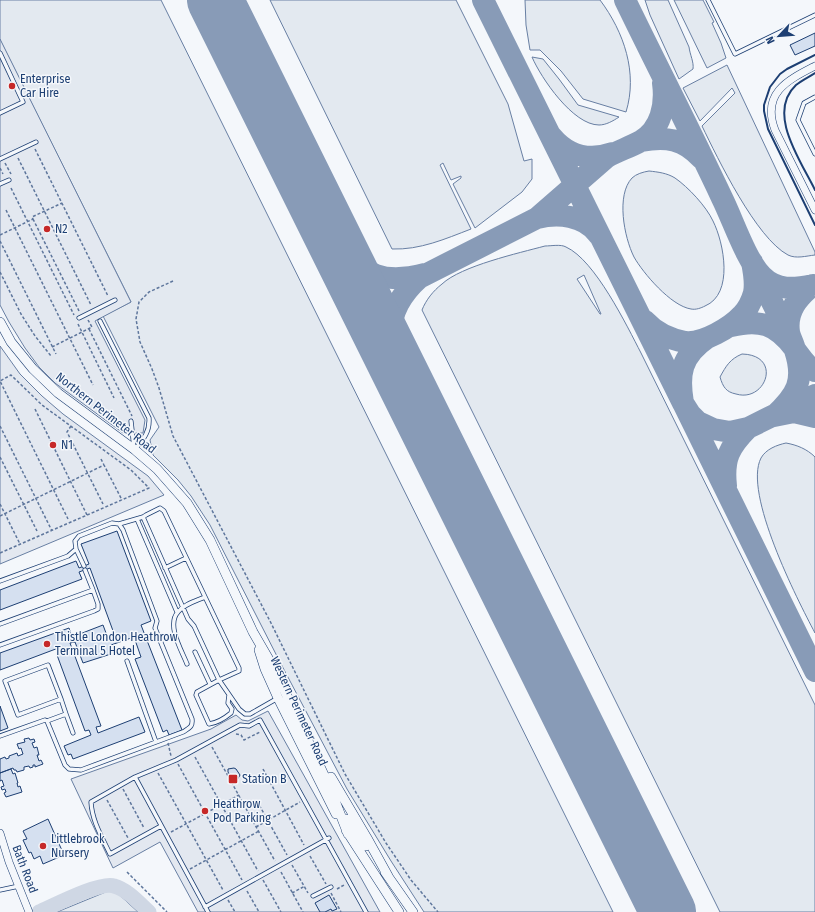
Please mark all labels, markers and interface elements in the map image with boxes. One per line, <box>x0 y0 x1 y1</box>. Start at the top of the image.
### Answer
north arrow <box>759 16 799 56</box>
text: N <box>763 34 778 46</box>
place label: Enterprise Car Hire <box>20 72 70 100</box>
marker: Enterprise Car Hire <box>7 81 17 91</box>
place label: N2 <box>55 222 68 236</box>
marker: N2 <box>42 224 52 234</box>
street label: Northern Perimeter Road <box>53 370 159 456</box>
place label: N1 <box>61 438 73 452</box>
marker: N1 <box>48 440 58 450</box>
place label: Thistle London Heathrow Terminal 5 Hotel <box>55 630 178 658</box>
marker: Thistle London Heathrow Terminal 5 Hotel <box>42 639 52 649</box>
street label: Western Perimeter Road <box>268 654 330 768</box>
place label: Station B <box>242 772 287 786</box>
marker: Station B <box>227 773 239 785</box>
place label: Heathrow Pod Parking <box>213 797 271 825</box>
marker: Heathrow Pod Parking <box>200 806 210 816</box>
place label: Littlebrook Nursery <box>51 832 105 860</box>
marker: Littlebrook Nursery <box>38 841 48 851</box>
street label: Bath Road <box>9 843 41 895</box>

